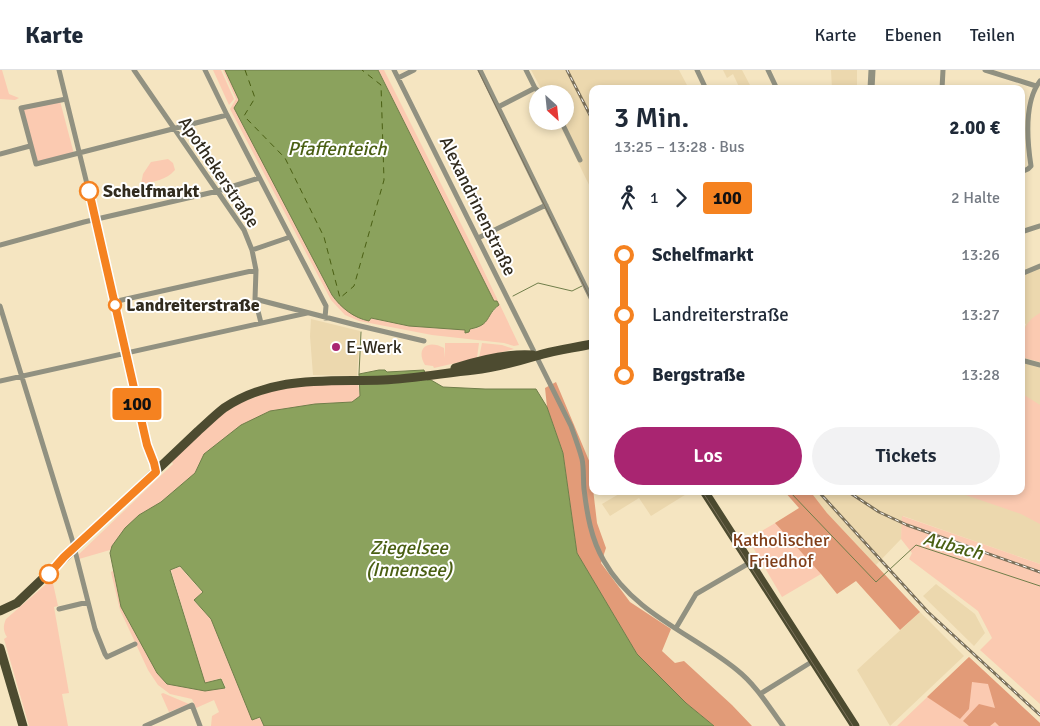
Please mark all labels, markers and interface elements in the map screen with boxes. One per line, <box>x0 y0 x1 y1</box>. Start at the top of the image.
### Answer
text: Karte <box>25 20 83 50</box>
text: Karte <box>814 24 856 46</box>
text: Ebenen <box>884 24 942 46</box>
text: Teilen <box>970 24 1015 46</box>
north arrow <box>529 85 574 130</box>
map controls <box>529 85 574 130</box>
text: 3 Min. <box>614 101 689 135</box>
street label: Apothekerstraße <box>174 112 264 232</box>
text: 2.00 € <box>949 116 1000 140</box>
street label: Alexandrinenstraße <box>435 133 521 279</box>
water label: Pfaffenteich <box>287 137 387 161</box>
text: 13:25 – 13:28 · Bus <box>614 137 745 157</box>
place label: Schelfmarkt <box>103 180 200 202</box>
marker: Schelfmarkt <box>79 181 99 201</box>
icon: walk <box>614 184 642 212</box>
icon: forward <box>667 184 695 212</box>
text: 100 <box>713 187 742 209</box>
text: 1 <box>650 188 659 208</box>
text: 2 Halte <box>951 188 1000 208</box>
text: Schelfmarkt <box>652 243 754 267</box>
text: 13:26 <box>961 245 1000 265</box>
place label: Landreiterstraße <box>126 294 260 316</box>
marker: Landreiterstraße <box>108 298 122 312</box>
text: Landreiterstraße <box>652 303 789 327</box>
text: 13:27 <box>961 305 1000 325</box>
place label: E-Werk <box>346 336 402 358</box>
marker: E-Werk <box>330 341 342 353</box>
text: Bergstraße <box>652 363 745 387</box>
text: 13:28 <box>961 365 1000 385</box>
line badge: 100 <box>108 388 166 420</box>
text: 100 <box>122 393 152 415</box>
button: Los <box>614 427 802 485</box>
button: Tickets <box>812 427 1000 485</box>
water label: Aubach <box>921 527 986 566</box>
park label: Katholischer Friedhof <box>733 529 830 572</box>
water label: Ziegelsee (Innensee) <box>366 536 453 582</box>
unlabelled marker <box>39 564 59 584</box>

